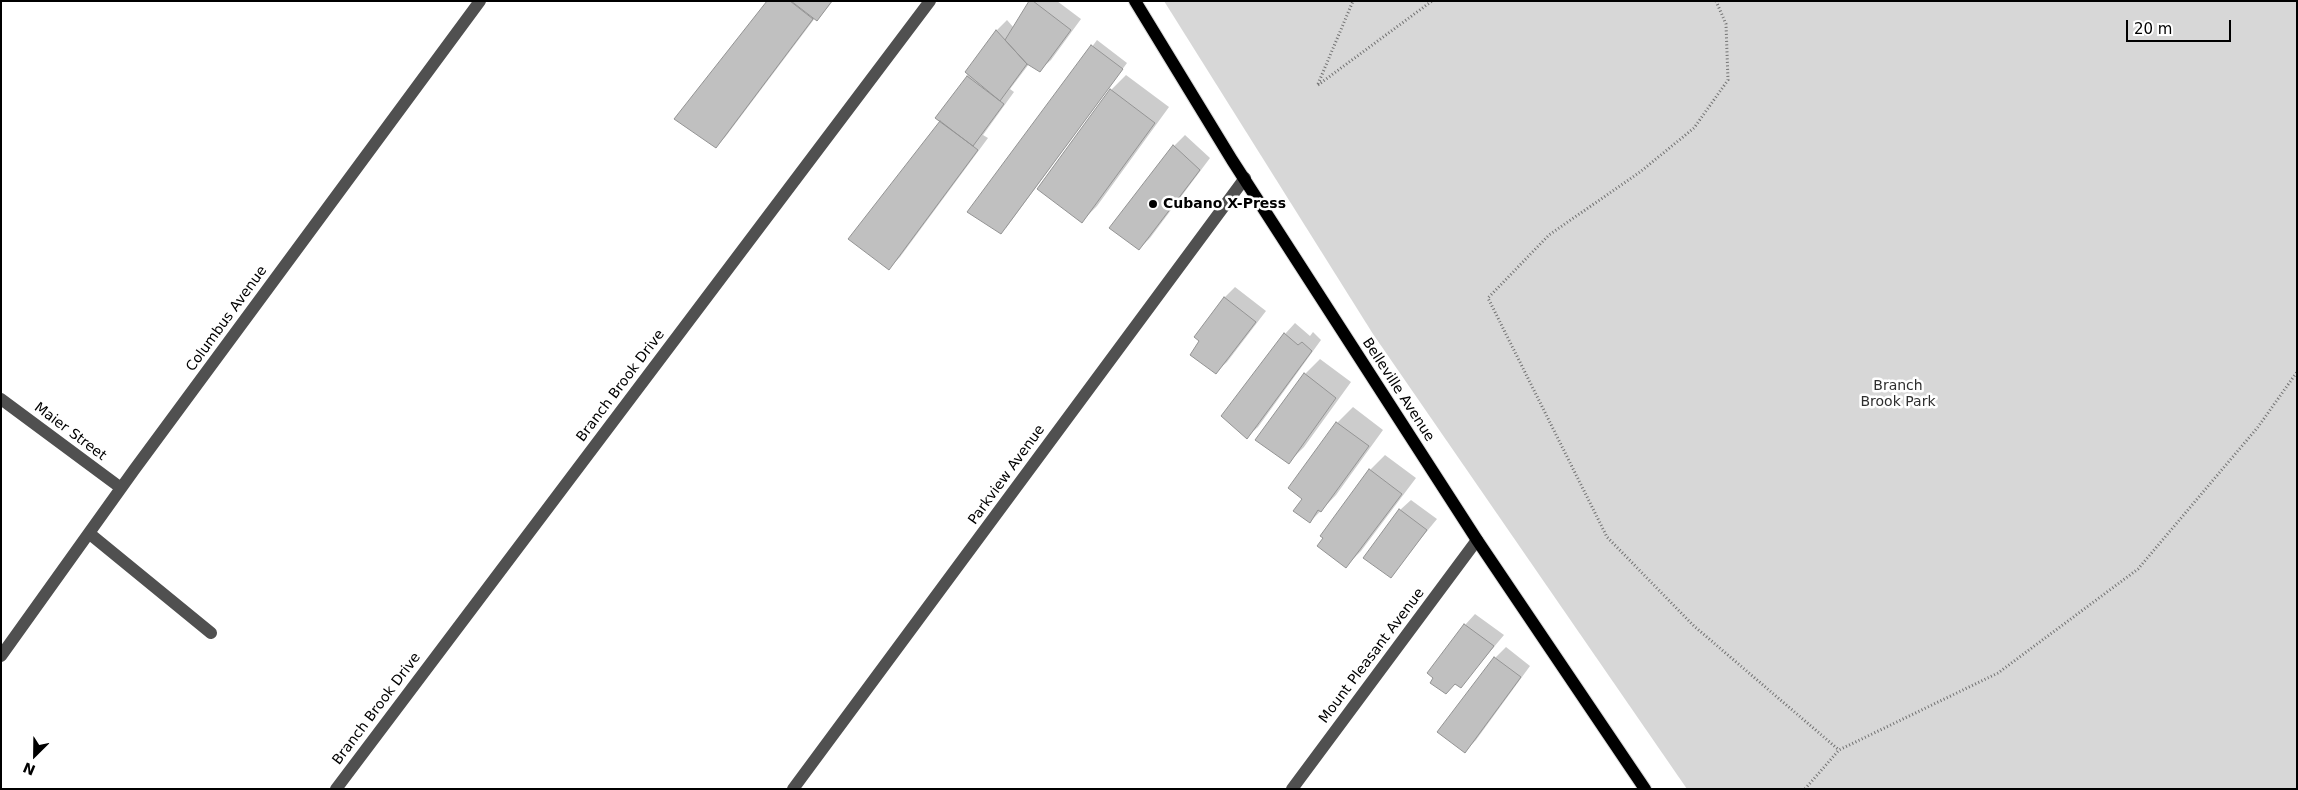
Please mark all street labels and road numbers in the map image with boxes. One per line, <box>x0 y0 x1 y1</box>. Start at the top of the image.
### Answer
street label: Columbus Avenue <box>183 263 271 375</box>
street label: Branch Brook Drive <box>573 327 669 445</box>
street label: Belleville Avenue <box>1358 335 1438 445</box>
street label: Maier Street <box>31 399 109 465</box>
street label: Parkview Avenue <box>965 422 1049 528</box>
street label: Mount Pleasant Avenue <box>1316 585 1428 727</box>
street label: Branch Brook Drive <box>329 650 425 768</box>

